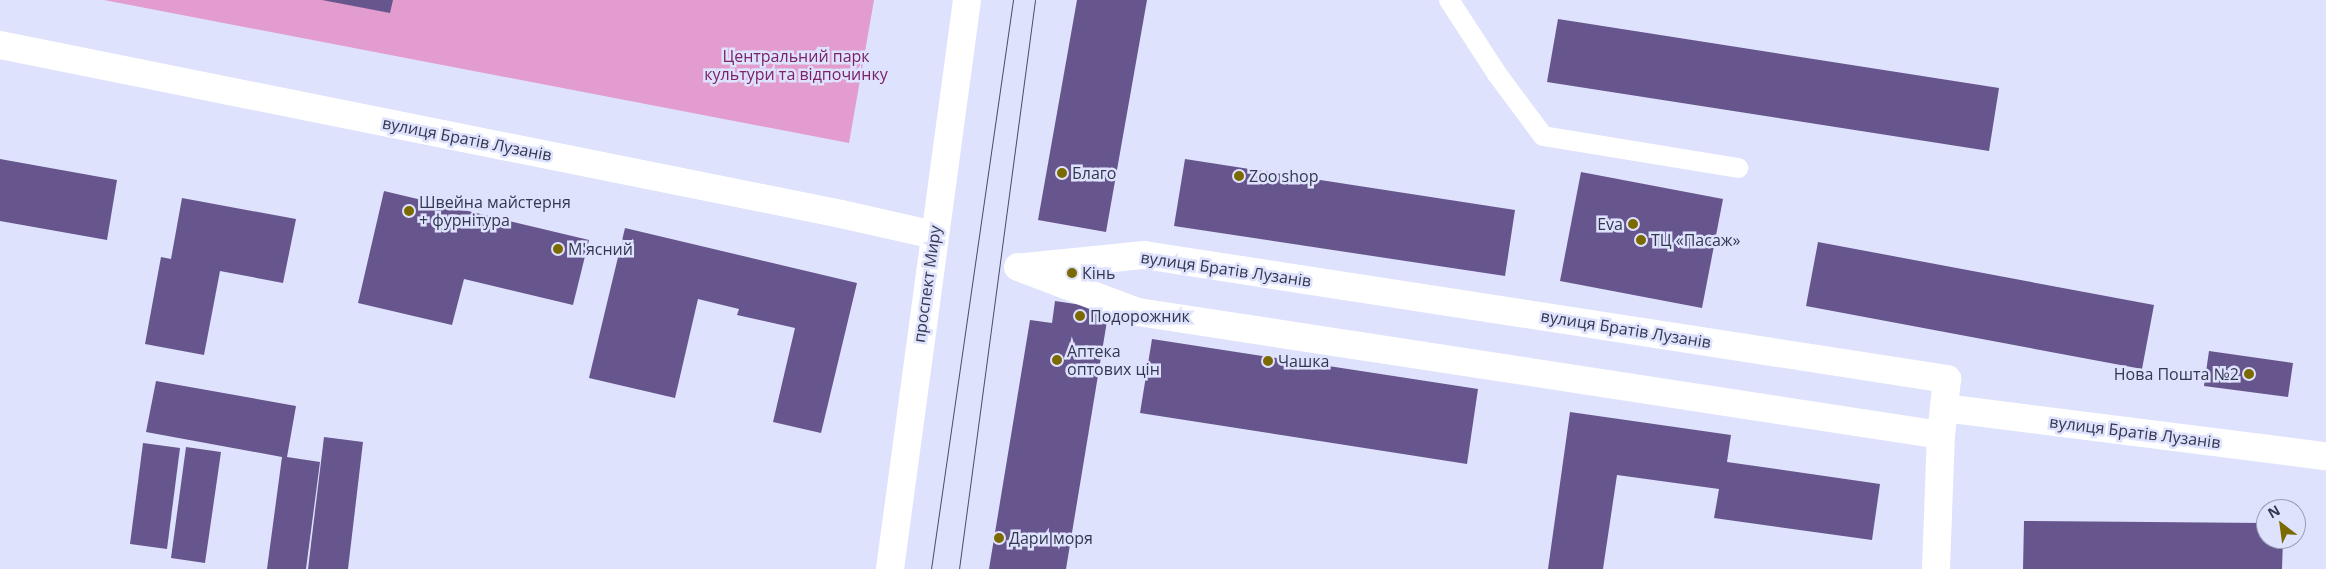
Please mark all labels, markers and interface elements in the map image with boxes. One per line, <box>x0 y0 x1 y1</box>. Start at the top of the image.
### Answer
park label: Центральний парк культури та відпочинку <box>704 46 888 84</box>
street label: вулиця Братів Лузанів <box>381 113 553 165</box>
place label: Благо <box>1072 163 1116 183</box>
place label: Zoo shop <box>1249 166 1318 186</box>
marker: Благо <box>1056 167 1068 179</box>
marker: Zoo shop <box>1233 170 1245 182</box>
place label: Швейна майстерня + фурнітура <box>419 192 571 230</box>
marker: Швейна майстерня + фурнітура <box>403 205 415 217</box>
place label: Eva <box>1597 214 1623 234</box>
marker: Eva <box>1627 218 1639 230</box>
street label: проспект Миру <box>909 224 945 344</box>
place label: ТЦ «Пасаж» <box>1651 230 1740 250</box>
marker: ТЦ «Пасаж» <box>1635 234 1647 246</box>
place label: М'ясний <box>568 239 633 259</box>
marker: М'ясний <box>552 243 564 255</box>
street label: вулиця Братів Лузанів <box>1139 248 1313 290</box>
place label: Кінь <box>1082 263 1115 283</box>
marker: Кінь <box>1066 267 1078 279</box>
place label: Подорожник <box>1090 306 1190 326</box>
street label: вулиця Братів Лузанів <box>1539 306 1713 352</box>
marker: Подорожник <box>1074 310 1086 322</box>
place label: Аптека оптових цін <box>1067 341 1160 379</box>
place label: Чашка <box>1278 351 1329 371</box>
marker: Аптека оптових цін <box>1051 354 1063 366</box>
marker: Чашка <box>1262 355 1274 367</box>
place label: Нова Пошта №2 <box>2114 364 2239 384</box>
marker: Нова Пошта №2 <box>2243 368 2255 380</box>
street label: вулиця Братів Лузанів <box>2048 412 2222 452</box>
north arrow <box>2256 499 2306 549</box>
text: N <box>2264 500 2283 523</box>
place label: Дари моря <box>1009 528 1093 548</box>
marker: Дари моря <box>993 532 1005 544</box>

